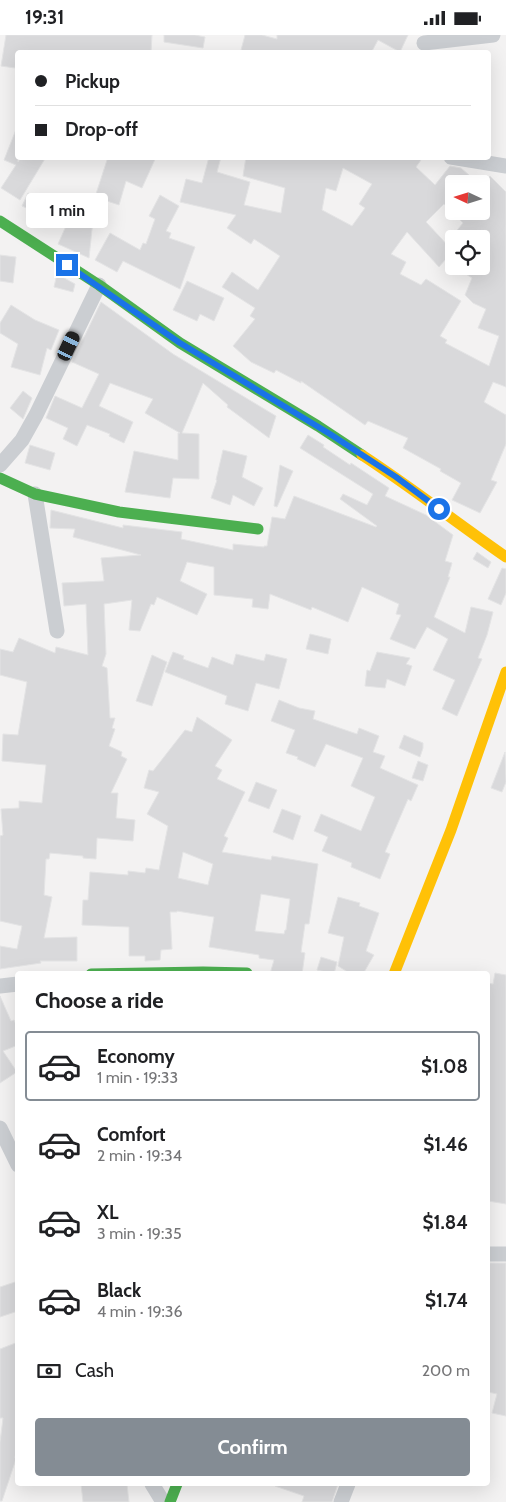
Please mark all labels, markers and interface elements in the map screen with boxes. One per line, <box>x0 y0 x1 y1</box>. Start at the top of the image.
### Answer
text: 19:31 <box>25 6 64 29</box>
text: Pickup <box>65 70 120 93</box>
text: Drop-off <box>65 118 138 141</box>
north arrow <box>445 175 490 220</box>
map controls <box>445 175 490 275</box>
callout: 1 min <box>26 193 108 227</box>
text: 1 min <box>49 201 85 220</box>
button: locate <box>445 230 490 275</box>
route end <box>56 254 78 276</box>
car <box>55 329 82 363</box>
route start <box>428 498 450 520</box>
text: Choose a ride <box>35 987 164 1014</box>
icon: car <box>37 1044 82 1089</box>
text: Economy <box>97 1045 175 1068</box>
text: $1.08 <box>421 1055 468 1078</box>
text: 1 min · 19:33 <box>97 1068 178 1087</box>
icon: car <box>37 1122 82 1167</box>
text: Comfort <box>97 1123 166 1146</box>
text: $1.46 <box>423 1133 468 1156</box>
text: 2 min · 19:34 <box>97 1146 182 1165</box>
icon: car <box>37 1200 82 1245</box>
text: XL <box>97 1201 118 1224</box>
text: $1.84 <box>422 1211 468 1234</box>
text: 3 min · 19:35 <box>97 1224 182 1243</box>
icon: car <box>37 1278 82 1323</box>
text: Black <box>97 1279 141 1302</box>
text: $1.74 <box>425 1289 468 1312</box>
text: 4 min · 19:36 <box>97 1302 183 1321</box>
icon: cash <box>35 1357 63 1385</box>
text: Cash <box>75 1359 114 1382</box>
text: 200 m <box>422 1361 470 1380</box>
button: Confirm <box>35 1418 470 1476</box>

